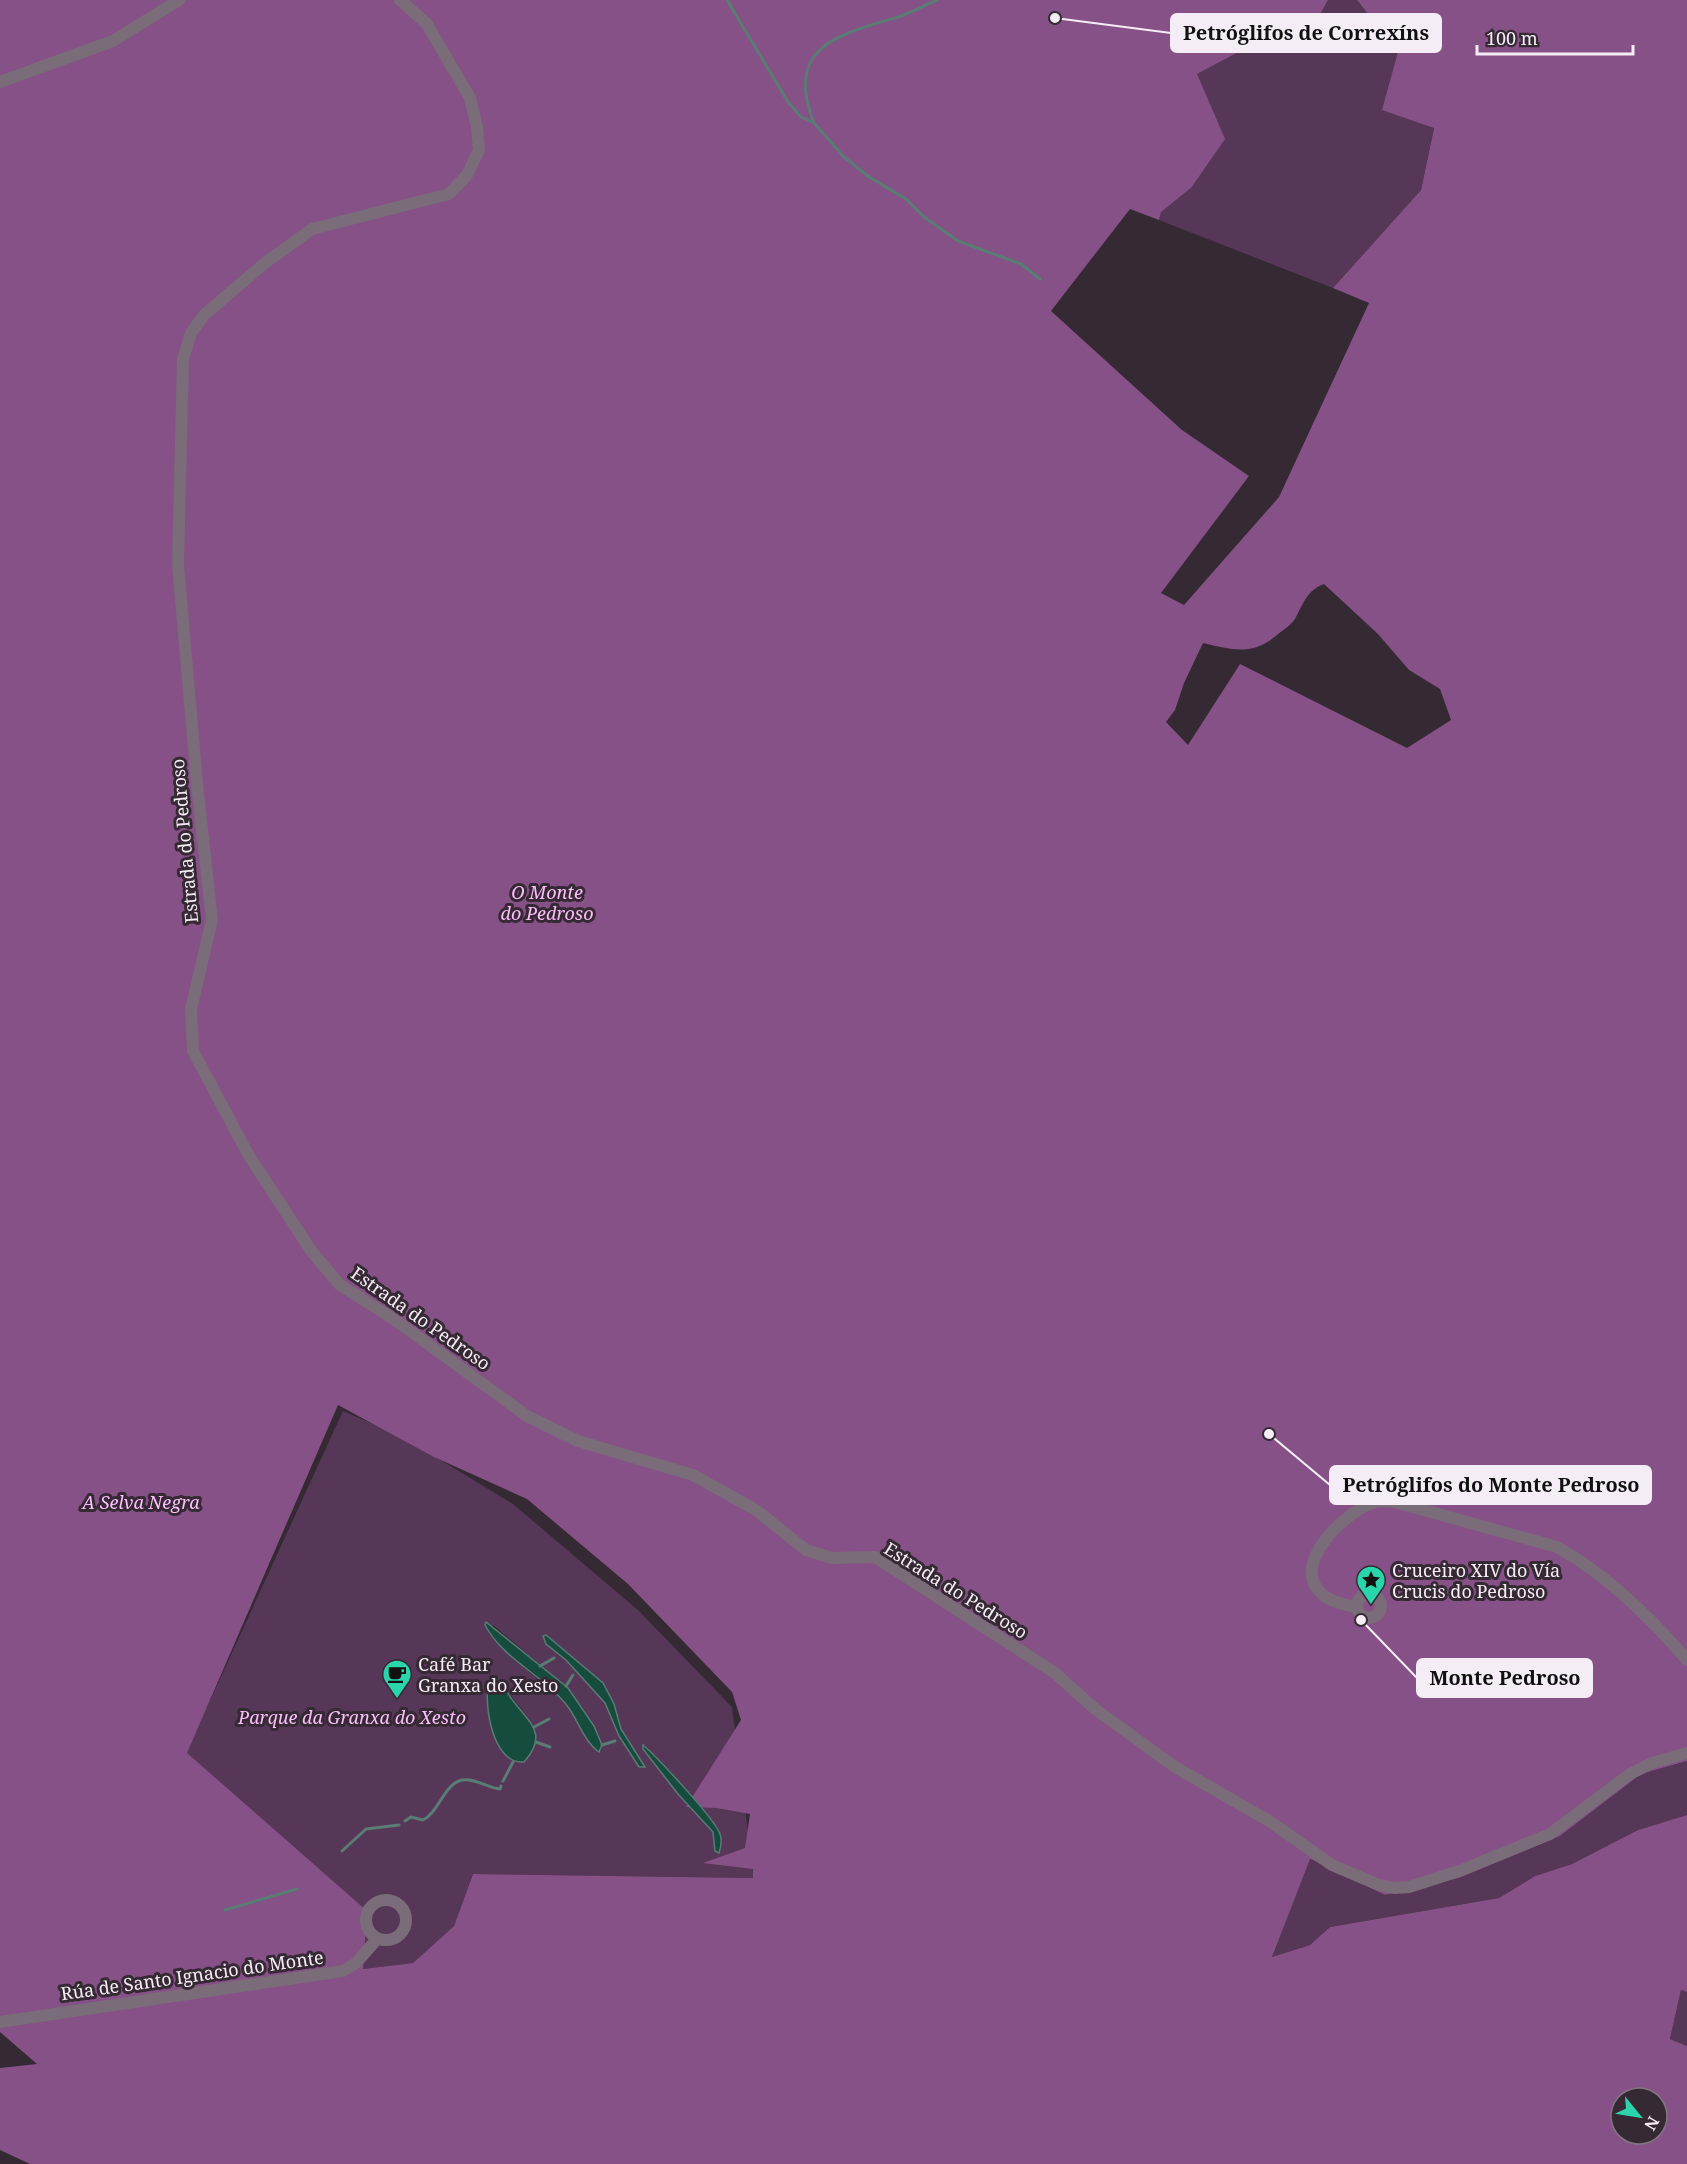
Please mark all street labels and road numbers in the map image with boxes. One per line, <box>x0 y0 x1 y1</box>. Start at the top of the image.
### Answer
street label: Estrada do Pedroso <box>165 758 203 924</box>
street label: Estrada do Pedroso <box>347 1261 495 1375</box>
street label: Estrada do Pedroso <box>880 1536 1032 1644</box>
street label: Rúa de Santo Ignacio do Monte <box>59 1945 325 2005</box>

